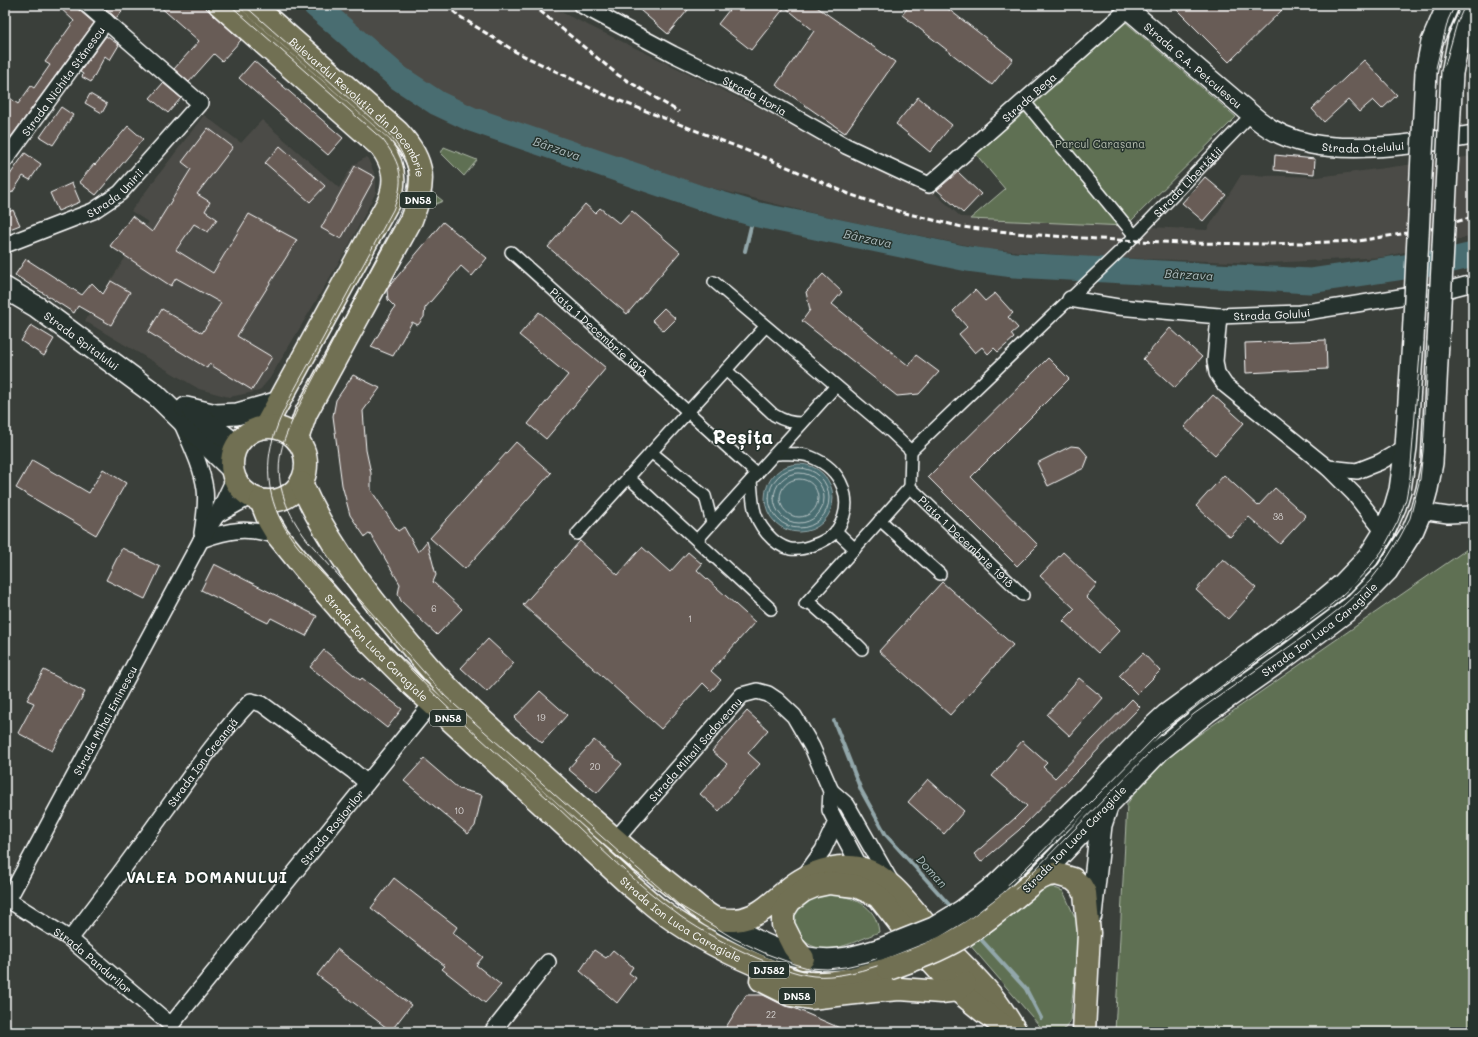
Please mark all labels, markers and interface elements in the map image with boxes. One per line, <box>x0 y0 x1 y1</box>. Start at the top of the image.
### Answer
street label: Strada G.A. Petculescu <box>1141 19 1246 111</box>
street label: Strada Nichita Stănescu <box>18 23 108 139</box>
street label: Bulevardul Revoluția din Decembrie <box>287 33 429 178</box>
street label: Strada Bega <box>998 69 1059 125</box>
street label: Strada Horia <box>720 72 790 118</box>
water label: Bârzava <box>531 132 583 164</box>
park label: Parcul Carașana <box>1055 136 1145 151</box>
street label: Strada Oțelului <box>1321 137 1405 155</box>
street label: Strada Libertății <box>1150 143 1225 220</box>
street label: Strada Unirii <box>84 165 146 220</box>
road number: DN58 <box>400 192 436 208</box>
water label: Bârzava <box>842 225 894 251</box>
water label: Bârzava <box>1164 265 1214 283</box>
street label: Piața 1 Decembrie 1918 <box>547 284 652 380</box>
street label: Strada Golului <box>1233 304 1311 323</box>
street label: Strada Spitalului <box>41 307 122 373</box>
district label: Reșița <box>713 424 773 450</box>
street label: Piața 1 Decembrie 1918 <box>916 492 1018 590</box>
house number: 38 <box>1273 511 1284 522</box>
street label: Strada Ion Luca Caragiale <box>1258 578 1380 679</box>
street label: Strada Ion Luca Caragiale <box>322 590 432 704</box>
house number: 6 <box>431 603 437 614</box>
house number: 1 <box>688 613 692 624</box>
street label: Strada Mihai Eminescu <box>69 663 140 778</box>
street label: Strada Mihail Sadoveanu <box>645 694 744 804</box>
road number: DN58 <box>430 710 466 726</box>
house number: 19 <box>536 712 546 723</box>
street label: Strada Ion Creangă <box>163 714 241 809</box>
house number: 20 <box>590 761 601 772</box>
street label: Strada Ion Luca Caragiale <box>1019 782 1129 896</box>
street label: Strada Roșiorilor <box>296 786 367 868</box>
house number: 10 <box>454 805 464 816</box>
water label: Doman <box>913 851 951 891</box>
district label: VALEA DOMANULUI <box>126 867 288 887</box>
street label: Strada Ion Luca Caragiale <box>617 873 744 965</box>
street label: Strada Pandurilor <box>51 923 136 996</box>
road number: DJ582 <box>749 962 789 978</box>
road number: DN58 <box>779 988 815 1004</box>
house number: 22 <box>766 1009 776 1020</box>

